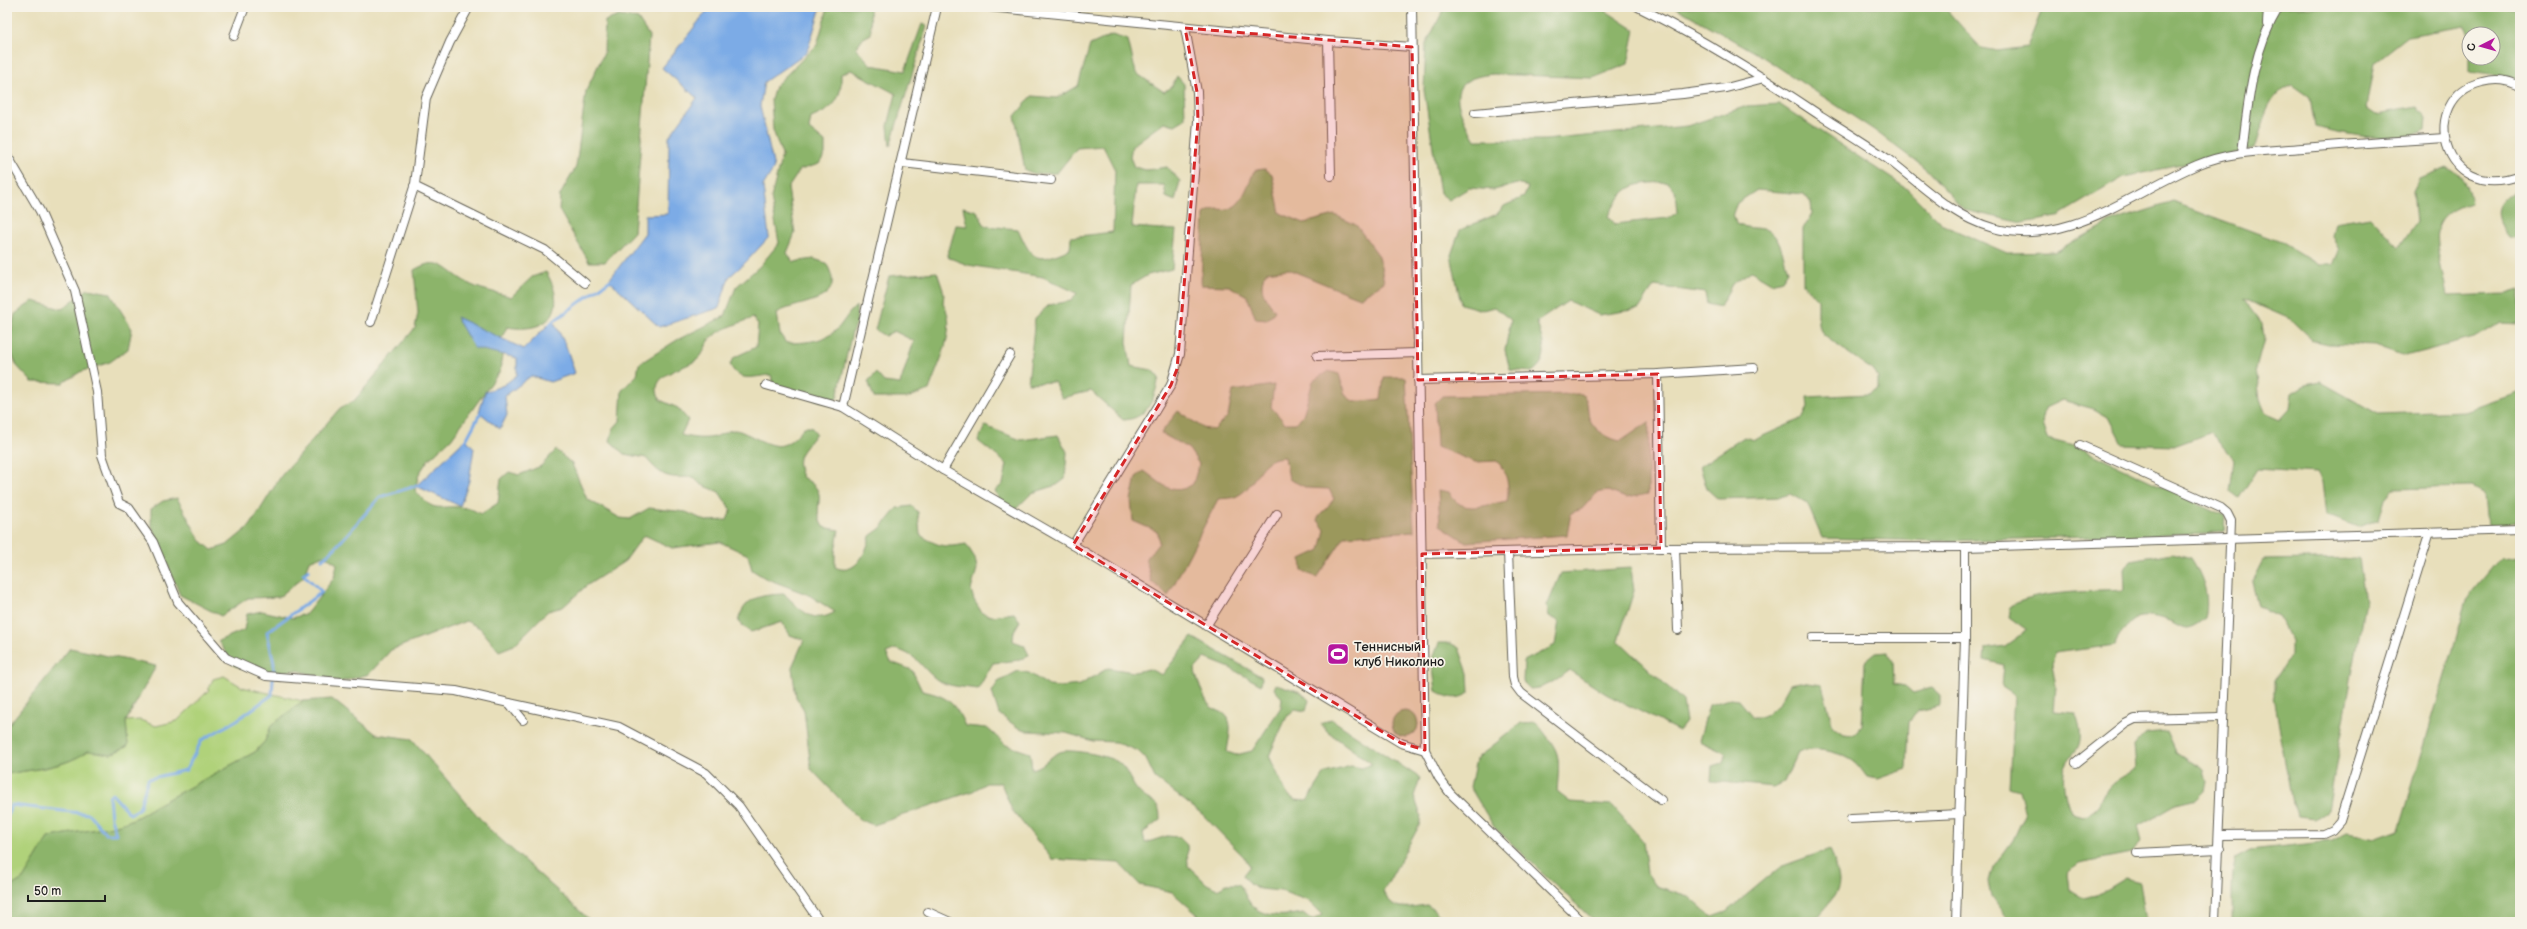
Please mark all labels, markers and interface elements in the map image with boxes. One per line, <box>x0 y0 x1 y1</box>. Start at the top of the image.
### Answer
north arrow <box>2461 26 2501 66</box>
text: С <box>2465 42 2478 51</box>
place label: Теннисный клуб Николино <box>1354 639 1444 670</box>
sports icon: Теннисный клуб Николино <box>1325 641 1351 667</box>
scale bar <box>28 877 105 903</box>
text: 50 m <box>34 884 61 899</box>

